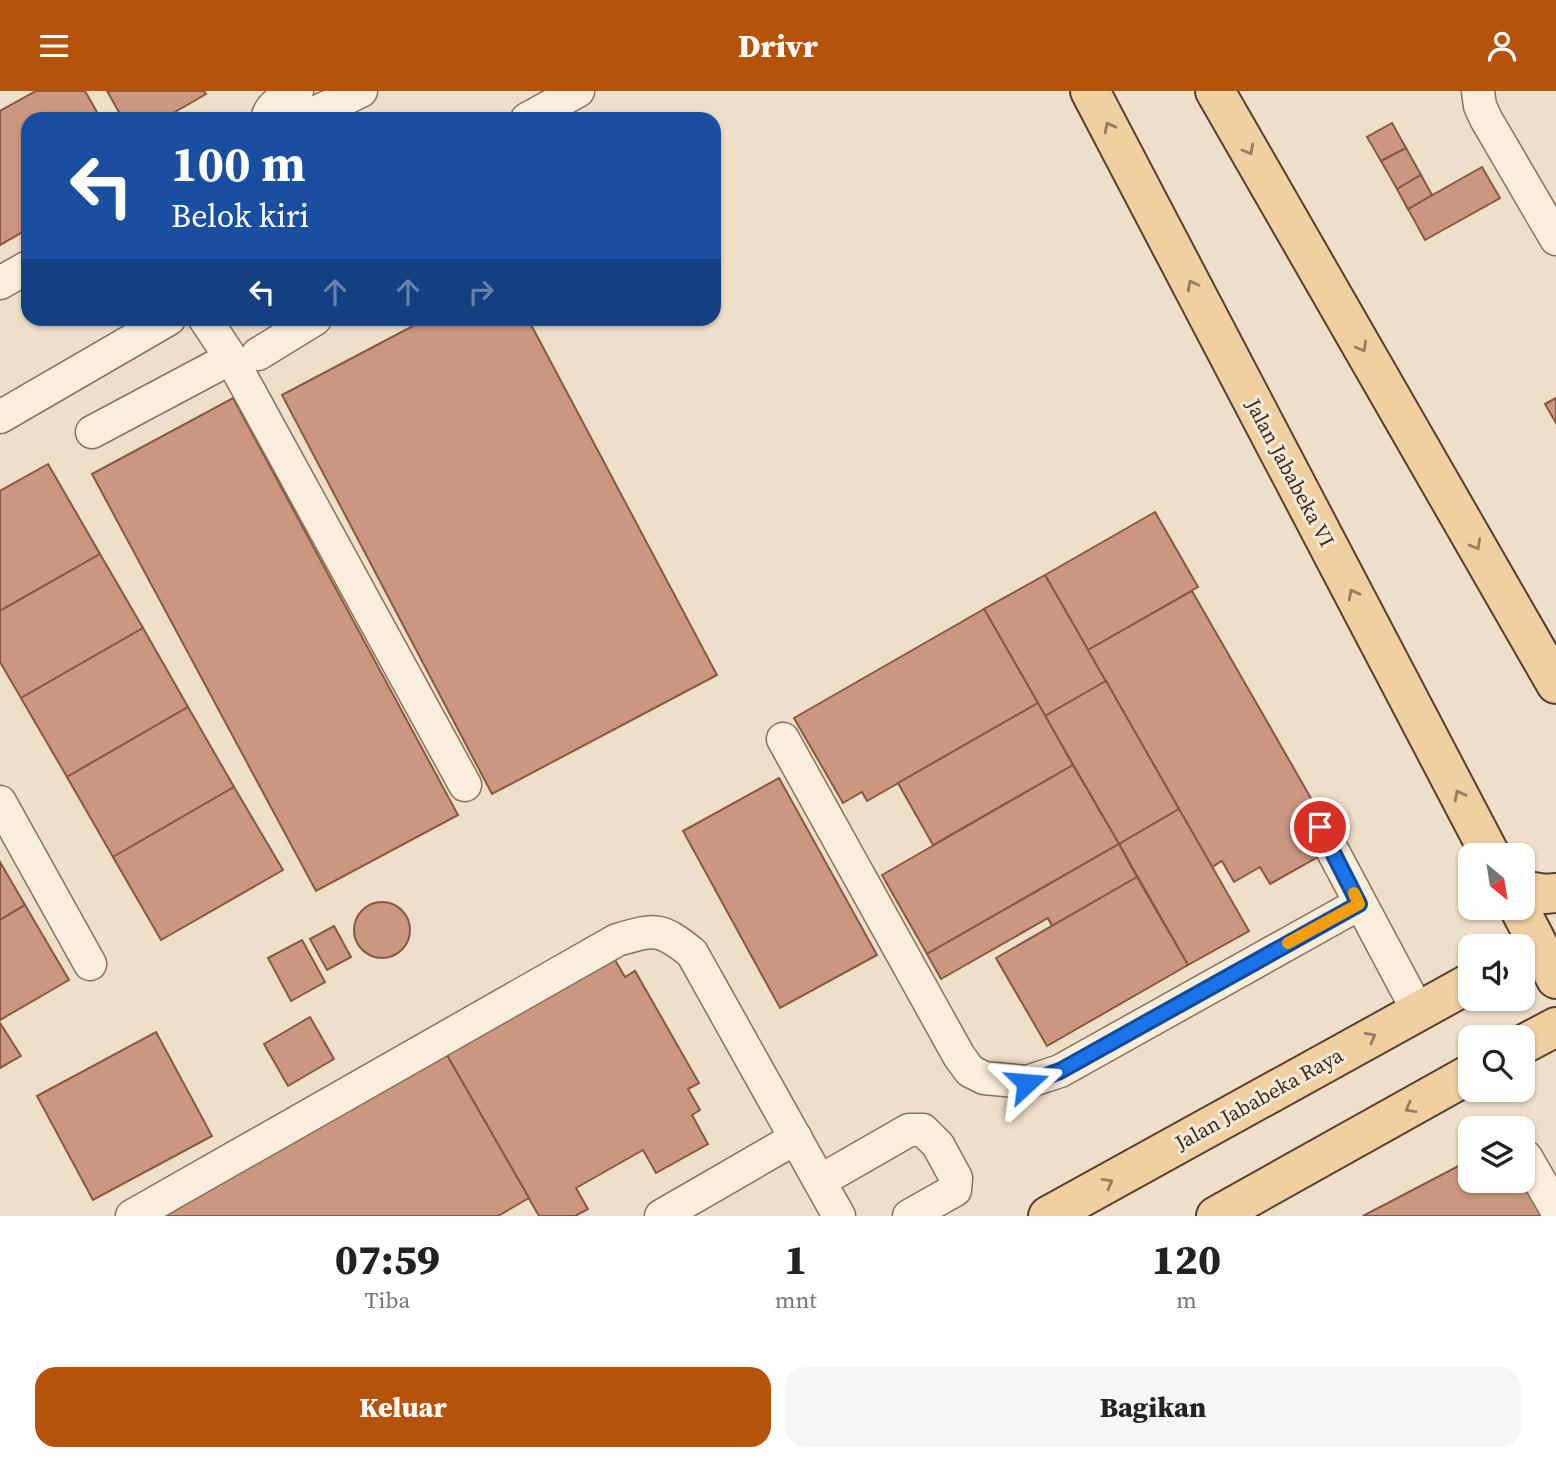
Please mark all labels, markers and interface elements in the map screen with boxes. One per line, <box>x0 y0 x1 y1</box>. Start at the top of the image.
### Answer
text: Drivr <box>738 24 818 68</box>
icon: menu <box>35 27 73 65</box>
icon: person <box>1483 27 1521 65</box>
one-way arrow <box>1103 122 1117 134</box>
text: 100 m <box>171 130 306 197</box>
icon: left <box>56 140 147 231</box>
one-way arrow <box>1241 143 1254 156</box>
text: Belok kiri <box>171 194 309 238</box>
icon: left <box>243 273 281 311</box>
icon: ahead <box>316 273 354 311</box>
icon: ahead <box>389 273 427 311</box>
icon: right <box>462 273 500 311</box>
one-way arrow <box>1187 280 1200 292</box>
one-way arrow <box>1354 340 1367 353</box>
street label: Jalan Jababeka VI <box>1239 393 1342 552</box>
one-way arrow <box>1468 537 1481 550</box>
one-way arrow <box>1348 589 1362 601</box>
one-way arrow <box>1454 790 1467 802</box>
pin <box>1290 797 1350 857</box>
icon: arrive <box>1301 808 1339 846</box>
north arrow <box>1458 843 1535 921</box>
map controls <box>1458 843 1535 1193</box>
button: sound <box>1458 934 1535 1011</box>
button: search <box>1458 1025 1535 1102</box>
one-way arrow <box>1364 1032 1377 1045</box>
street label: Jalan Jababeka Raya <box>1169 1040 1348 1157</box>
position arrow <box>990 1046 1064 1120</box>
one-way arrow <box>1405 1100 1418 1113</box>
button: layers <box>1458 1116 1535 1193</box>
one-way arrow <box>1101 1178 1113 1191</box>
text: 07:59 <box>335 1230 440 1288</box>
text: 1 <box>784 1230 807 1288</box>
text: 120 <box>1152 1230 1221 1288</box>
text: Tiba <box>365 1284 410 1316</box>
text: mnt <box>775 1284 817 1316</box>
text: m <box>1176 1284 1197 1316</box>
button: Keluar <box>35 1367 771 1447</box>
button: Bagikan <box>785 1367 1521 1447</box>

